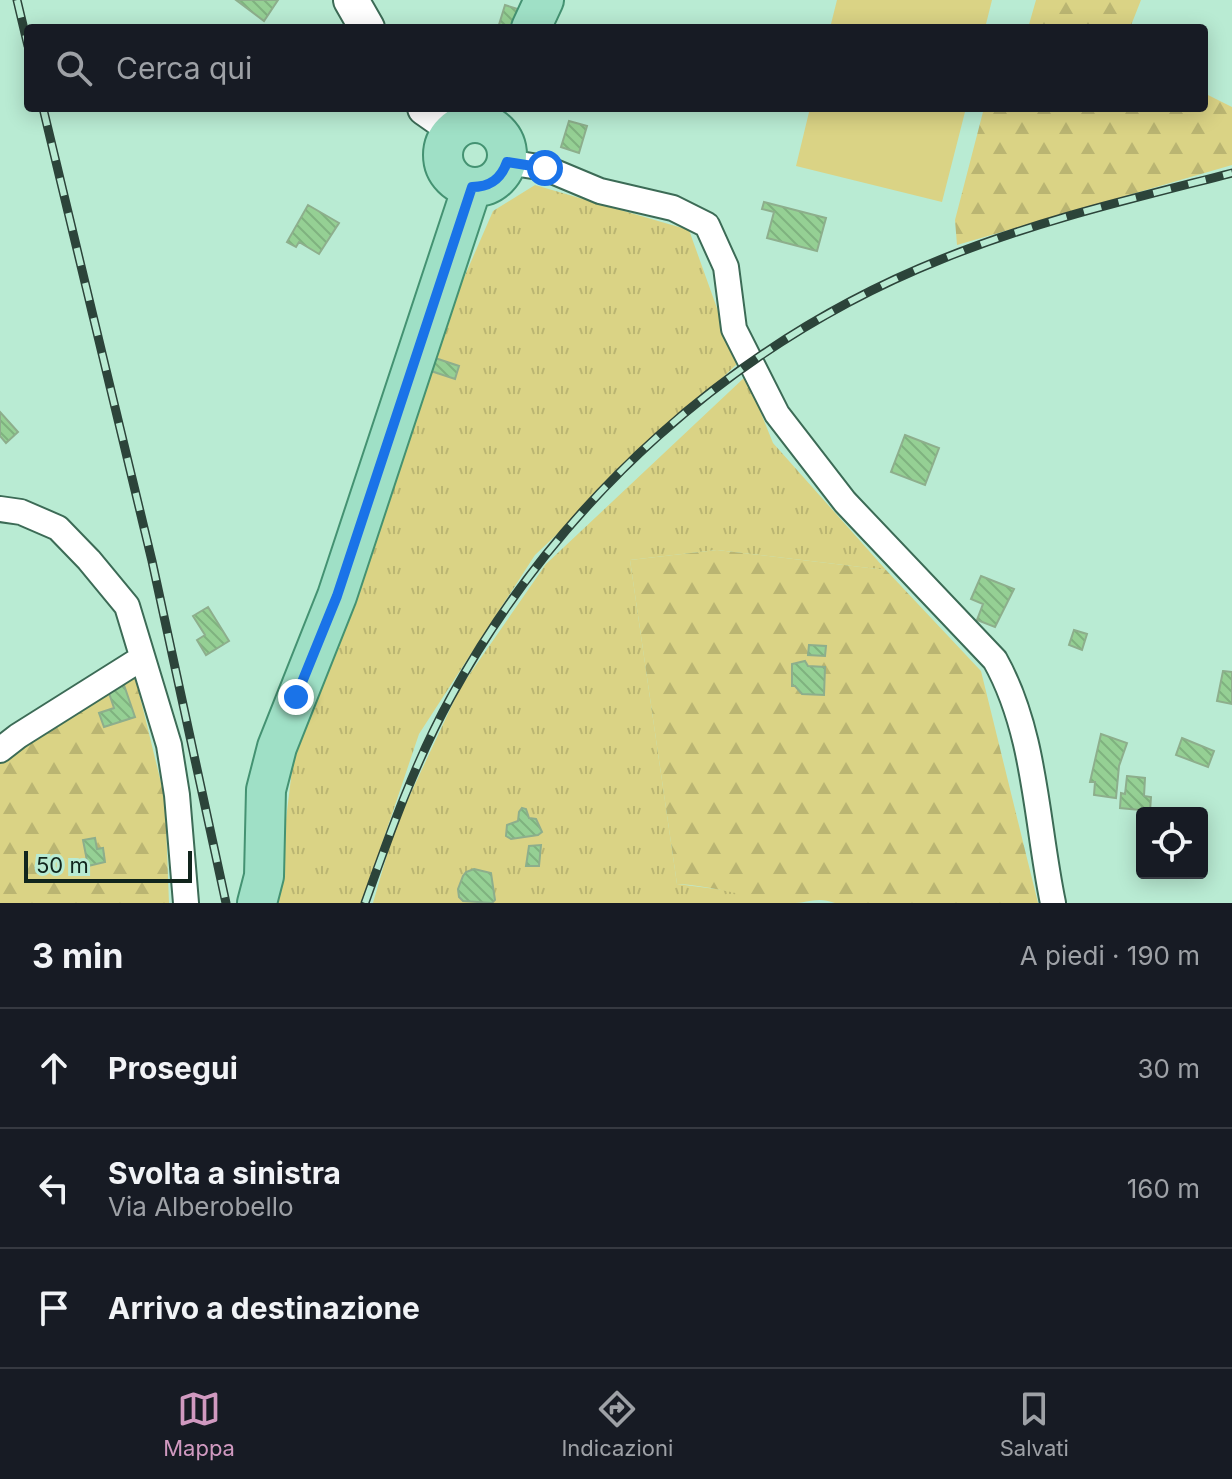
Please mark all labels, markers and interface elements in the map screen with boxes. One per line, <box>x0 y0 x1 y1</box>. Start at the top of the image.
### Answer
search box <box>24 24 1208 112</box>
icon: search <box>52 46 96 90</box>
text: Cerca qui <box>116 50 252 86</box>
route start <box>527 150 563 186</box>
route end <box>278 679 314 715</box>
map controls <box>1136 807 1208 879</box>
button: locate <box>1136 807 1208 879</box>
scale bar <box>24 847 192 883</box>
text: 50 m <box>36 852 89 878</box>
text: 3 min <box>32 935 123 976</box>
text: A piedi · 190 m <box>1020 940 1200 971</box>
icon: ahead <box>32 1046 76 1090</box>
text: Prosegui <box>108 1050 238 1086</box>
text: 30 m <box>1137 1053 1200 1084</box>
text: Svolta a sinistra <box>108 1155 341 1191</box>
icon: left <box>32 1166 76 1210</box>
text: 160 m <box>1127 1173 1200 1204</box>
text: Via Alberobello <box>108 1191 294 1222</box>
icon: arrive <box>32 1286 76 1330</box>
text: Arrivo a destinazione <box>108 1290 420 1326</box>
tab: Mappa <box>163 1387 235 1461</box>
tab: Indicazioni <box>561 1387 673 1461</box>
tab: Salvati <box>1000 1387 1069 1461</box>

